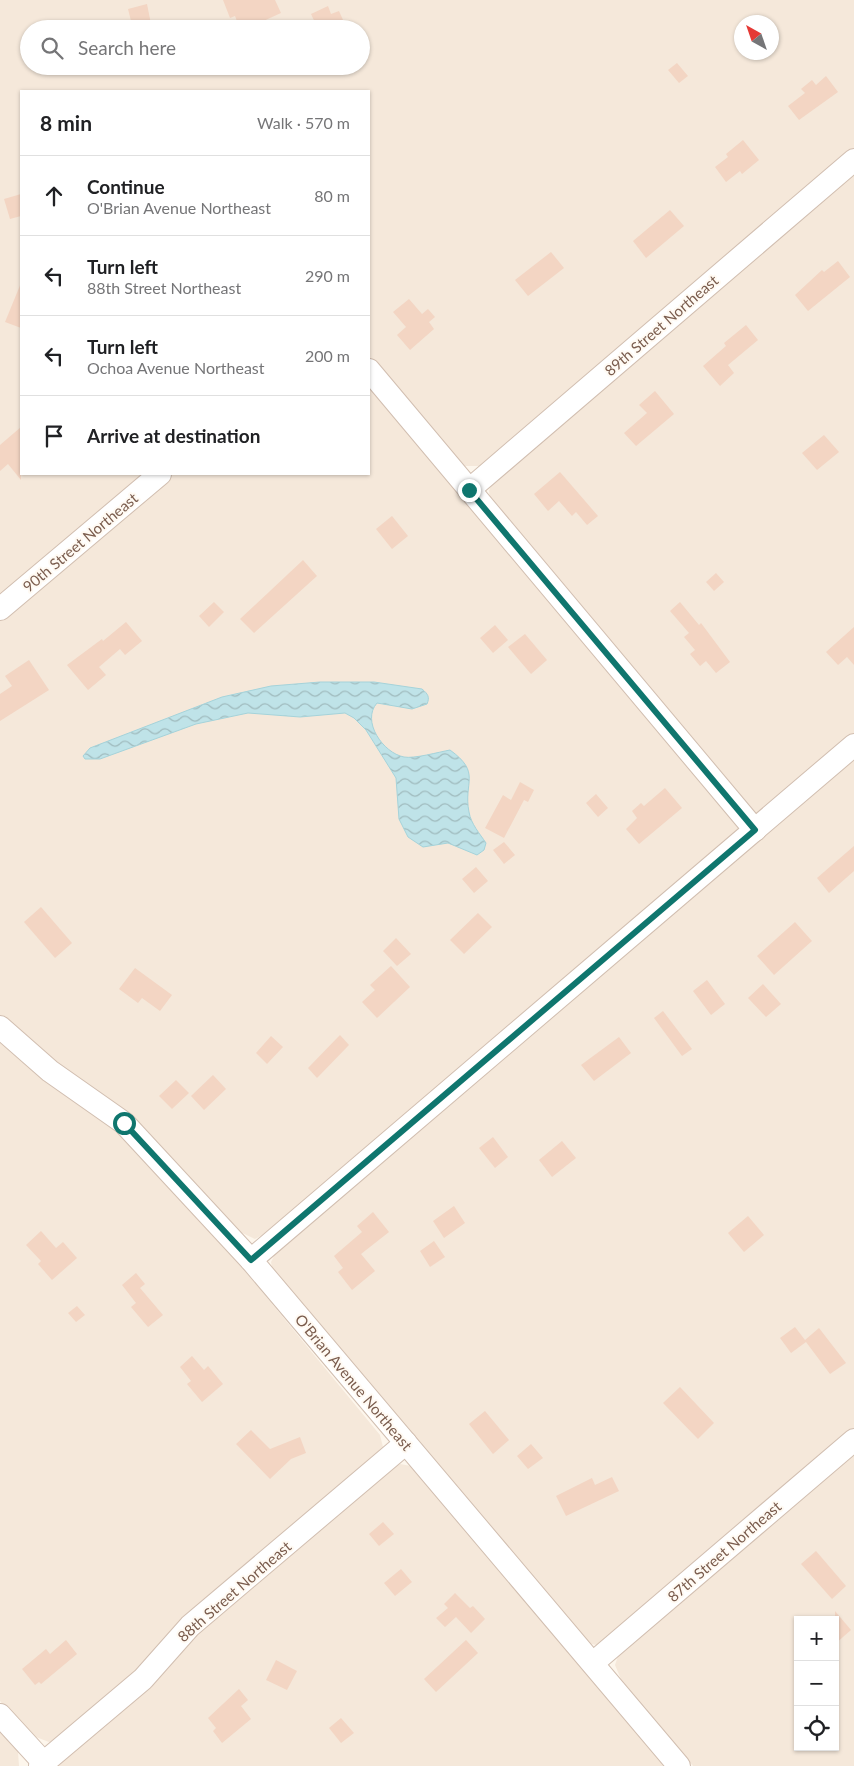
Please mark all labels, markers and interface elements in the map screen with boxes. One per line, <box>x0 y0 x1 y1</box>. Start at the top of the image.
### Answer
north arrow <box>734 15 779 60</box>
search box <box>20 20 370 75</box>
icon: search <box>38 34 66 62</box>
text: Search here <box>78 36 176 59</box>
text: 8 min <box>40 110 92 135</box>
text: Walk · 570 m <box>257 113 350 132</box>
text: Continue <box>87 175 165 198</box>
icon: ahead <box>40 182 68 210</box>
text: 80 m <box>314 186 350 205</box>
text: O'Brian Avenue Northeast <box>87 198 271 217</box>
text: Turn left <box>87 255 158 278</box>
icon: left <box>40 262 68 290</box>
text: 290 m <box>305 266 350 285</box>
street label: 89th Street Northeast <box>601 270 722 379</box>
text: 88th Street Northeast <box>87 278 241 297</box>
text: Turn left <box>87 335 158 358</box>
icon: left <box>40 342 68 370</box>
text: 200 m <box>305 346 350 365</box>
text: Ochoa Avenue Northeast <box>87 358 265 377</box>
icon: arrive <box>40 422 68 450</box>
text: Arrive at destination <box>87 424 260 447</box>
route end <box>458 479 481 502</box>
street label: 90th Street Northeast <box>19 488 142 595</box>
route start <box>113 1112 136 1135</box>
street label: O'Brian Avenue Northeast <box>292 1310 417 1454</box>
street label: 87th Street Northeast <box>664 1496 785 1605</box>
street label: 88th Street Northeast <box>174 1536 295 1645</box>
map controls <box>794 1616 839 1751</box>
button: + <box>794 1616 839 1661</box>
button: − <box>794 1661 839 1706</box>
button: locate <box>794 1706 839 1751</box>

